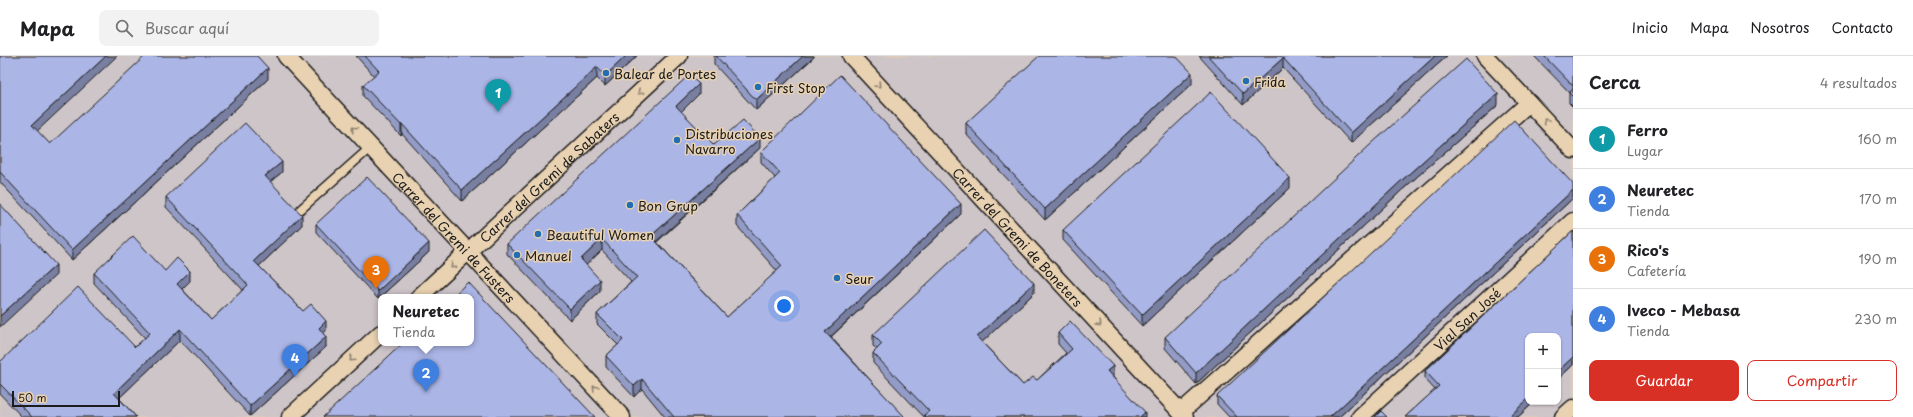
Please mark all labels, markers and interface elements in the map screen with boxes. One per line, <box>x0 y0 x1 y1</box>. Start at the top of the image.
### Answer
search box <box>99 10 379 46</box>
text: Mapa <box>20 14 75 42</box>
text: Buscar aquí <box>145 16 229 39</box>
icon: search <box>113 17 135 39</box>
text: Inicio <box>1632 17 1668 38</box>
text: Mapa <box>1690 17 1728 38</box>
text: Nosotros <box>1750 17 1810 38</box>
text: Contacto <box>1832 17 1893 38</box>
place label: Balear de Portes <box>614 64 716 83</box>
marker: Balear de Portes <box>601 68 611 78</box>
text: Cerca <box>1589 69 1640 95</box>
place label: Frida <box>1254 72 1286 91</box>
text: 4 resultados <box>1820 73 1897 92</box>
marker: Frida <box>1241 76 1251 86</box>
place label: First Stop <box>766 78 826 97</box>
pin: 1 <box>485 79 511 112</box>
one-way arrow <box>873 80 880 87</box>
marker: First Stop <box>753 82 763 92</box>
one-way arrow <box>637 87 645 95</box>
street label: Carrer del Gremi de Sabaters <box>475 107 623 246</box>
text: Ferro <box>1627 118 1668 141</box>
one-way arrow <box>1544 119 1551 126</box>
place label: Distribuciones Navarro <box>685 124 773 158</box>
one-way arrow <box>352 126 359 134</box>
text: 1 <box>1599 129 1605 148</box>
text: 160 m <box>1858 129 1897 148</box>
marker: Distribuciones Navarro <box>672 135 682 145</box>
text: Lugar <box>1627 141 1663 160</box>
street label: Carrer del Gremi de Boneters <box>949 163 1087 310</box>
street label: Carrer del Gremi de Fusters <box>388 167 520 307</box>
text: Neuretec <box>1627 178 1694 201</box>
text: 2 <box>1597 189 1607 208</box>
text: 170 m <box>1859 189 1897 208</box>
place label: Bon Grup <box>638 196 698 215</box>
marker: Bon Grup <box>625 200 635 210</box>
text: Tienda <box>1627 201 1670 220</box>
place label: Beautiful Women <box>546 225 654 244</box>
marker: Beautiful Women <box>533 229 543 239</box>
text: Rico's <box>1627 238 1669 261</box>
place label: Manuel <box>525 246 572 265</box>
text: 3 <box>1598 249 1606 268</box>
text: 190 m <box>1858 249 1897 268</box>
marker: Manuel <box>512 250 522 260</box>
pin: 3 <box>363 256 389 289</box>
one-way arrow <box>450 261 457 268</box>
text: Cafetería <box>1627 261 1686 280</box>
place label: Seur <box>845 269 874 288</box>
marker: Seur <box>832 273 842 283</box>
street label: Vial San José <box>1429 283 1504 355</box>
popup <box>378 294 474 346</box>
your location <box>774 296 794 316</box>
text: Iveco - Mebasa <box>1627 298 1740 321</box>
text: Neuretec <box>392 299 460 322</box>
text: 4 <box>1598 309 1606 328</box>
text: 230 m <box>1855 309 1897 328</box>
one-way arrow <box>1094 319 1102 327</box>
text: Tienda <box>1627 321 1670 340</box>
text: Tienda <box>392 322 435 341</box>
map controls <box>1525 333 1561 405</box>
button: + <box>1525 333 1561 369</box>
pin: 4 <box>282 344 308 377</box>
one-way arrow <box>350 354 357 361</box>
pin: 2 <box>413 359 439 392</box>
button: Guardar <box>1589 360 1739 401</box>
button: Compartir <box>1747 360 1897 401</box>
button: − <box>1525 369 1561 405</box>
one-way arrow <box>593 386 600 393</box>
scale bar <box>12 389 120 408</box>
text: 50 m <box>18 389 47 406</box>

